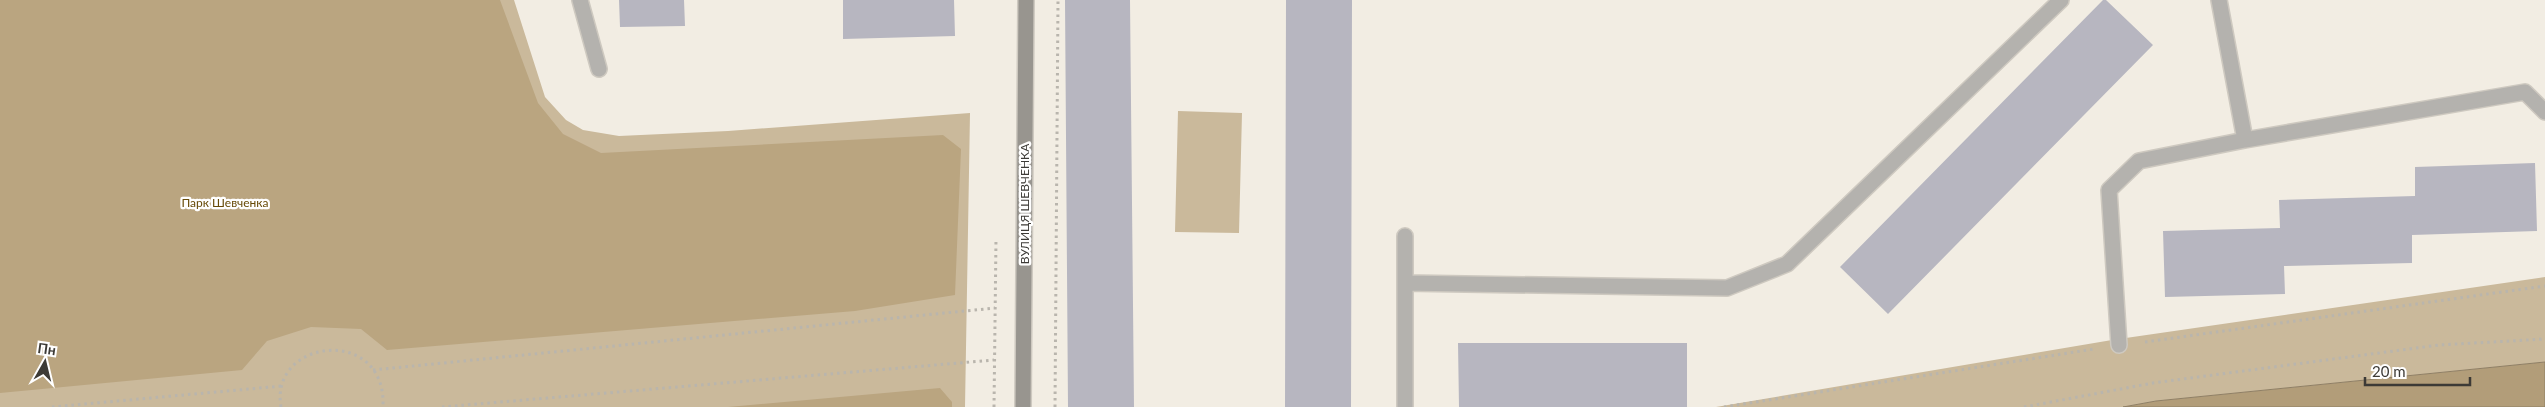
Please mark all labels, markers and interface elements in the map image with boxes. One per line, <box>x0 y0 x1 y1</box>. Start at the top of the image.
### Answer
street label: ВУЛИЦЯ ШЕВЧЕНКА <box>1017 143 1032 264</box>
park label: Парк Шевченка <box>181 195 269 210</box>
north arrow <box>20 337 70 387</box>
text: Пн <box>37 339 57 358</box>
scale bar <box>2365 354 2470 386</box>
text: 20 m <box>2372 362 2406 380</box>

